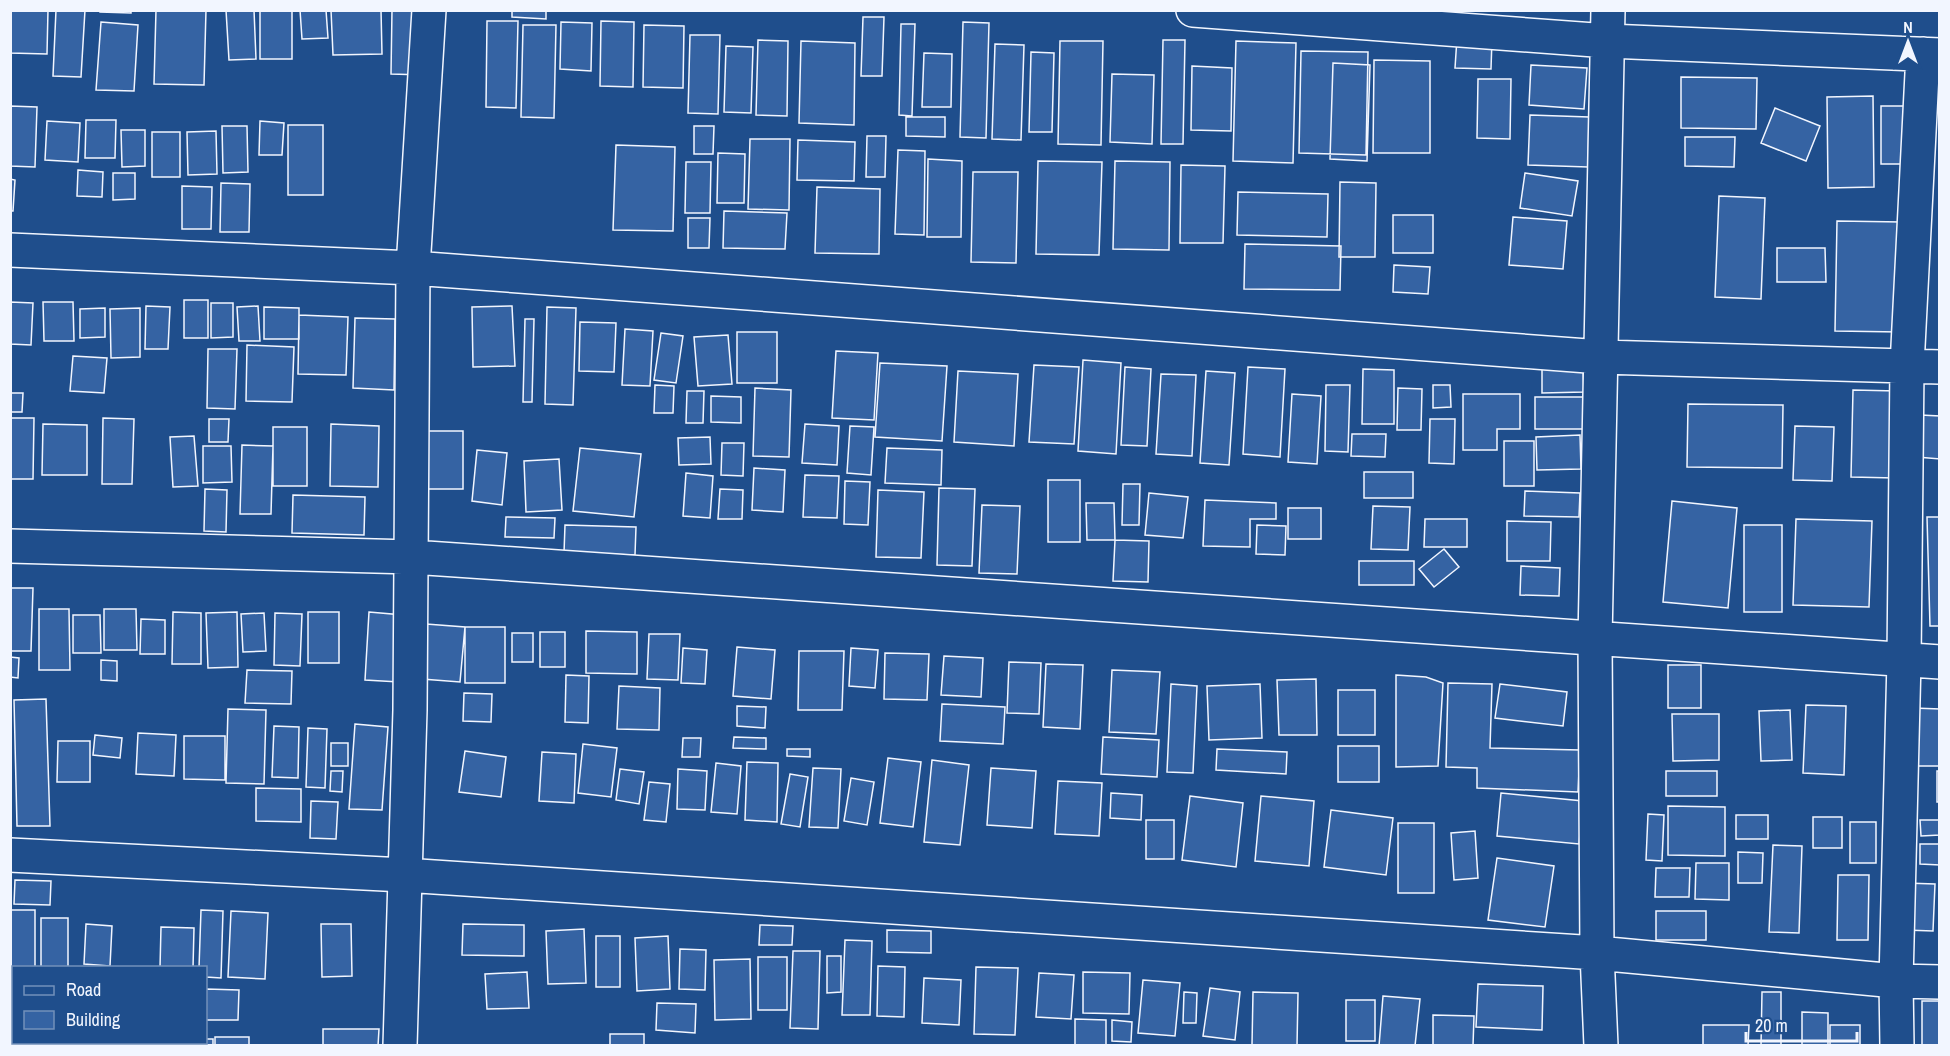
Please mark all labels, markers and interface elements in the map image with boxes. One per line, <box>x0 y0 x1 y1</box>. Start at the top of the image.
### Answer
north arrow <box>1878 12 1938 72</box>
text: N <box>1903 16 1913 38</box>
legend <box>12 966 207 1044</box>
text: Road <box>66 977 101 1002</box>
scale bar <box>1746 1005 1857 1043</box>
text: Building <box>66 1007 121 1032</box>
text: 20 m <box>1755 1013 1788 1038</box>

